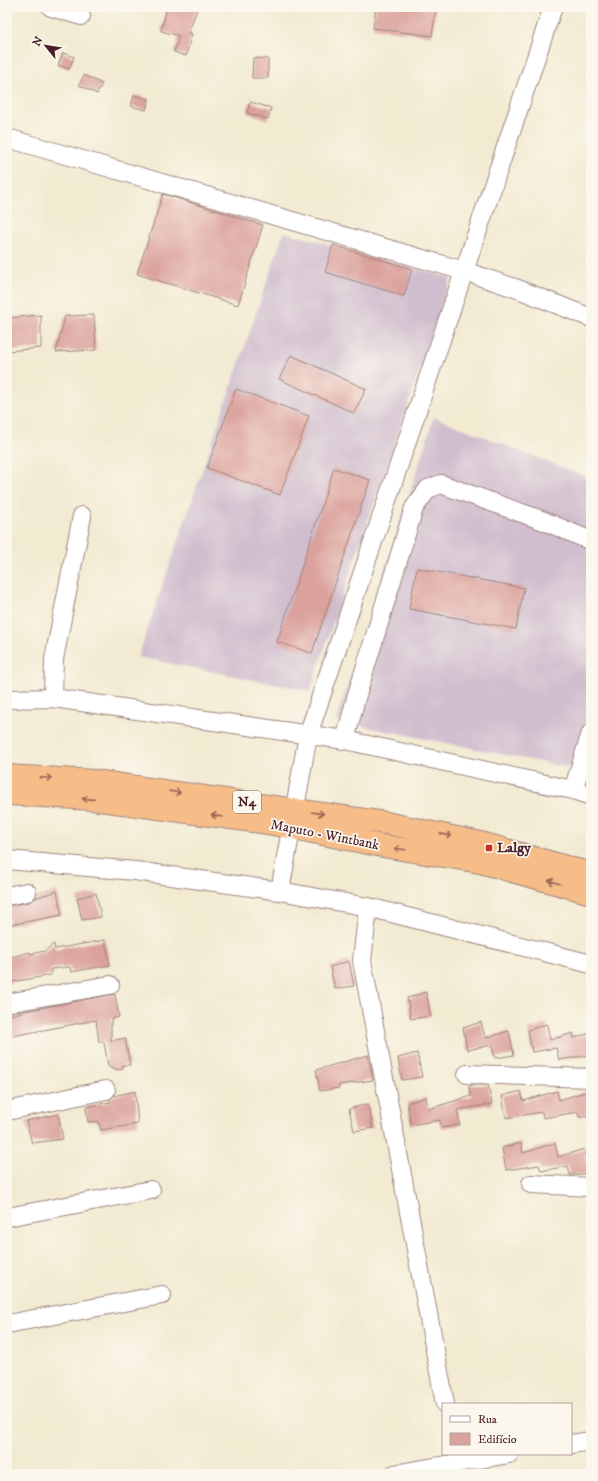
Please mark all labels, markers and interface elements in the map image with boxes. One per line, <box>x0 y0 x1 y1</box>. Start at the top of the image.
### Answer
north arrow <box>26 26 66 66</box>
text: N <box>30 34 47 49</box>
one-way arrow <box>39 774 52 782</box>
one-way arrow <box>168 788 181 796</box>
road number: N4 <box>233 791 261 813</box>
one-way arrow <box>82 795 95 802</box>
one-way arrow <box>311 809 324 817</box>
one-way arrow <box>211 812 224 820</box>
street label: Maputo - Wintbank <box>269 816 381 854</box>
one-way arrow <box>439 832 452 840</box>
place label: Lalgy <box>497 839 531 857</box>
marker: Lalgy <box>484 843 494 853</box>
one-way arrow <box>394 845 407 852</box>
one-way arrow <box>547 878 560 885</box>
legend <box>442 1403 572 1455</box>
text: Rua <box>478 1412 498 1427</box>
text: Edifício <box>478 1432 517 1447</box>

